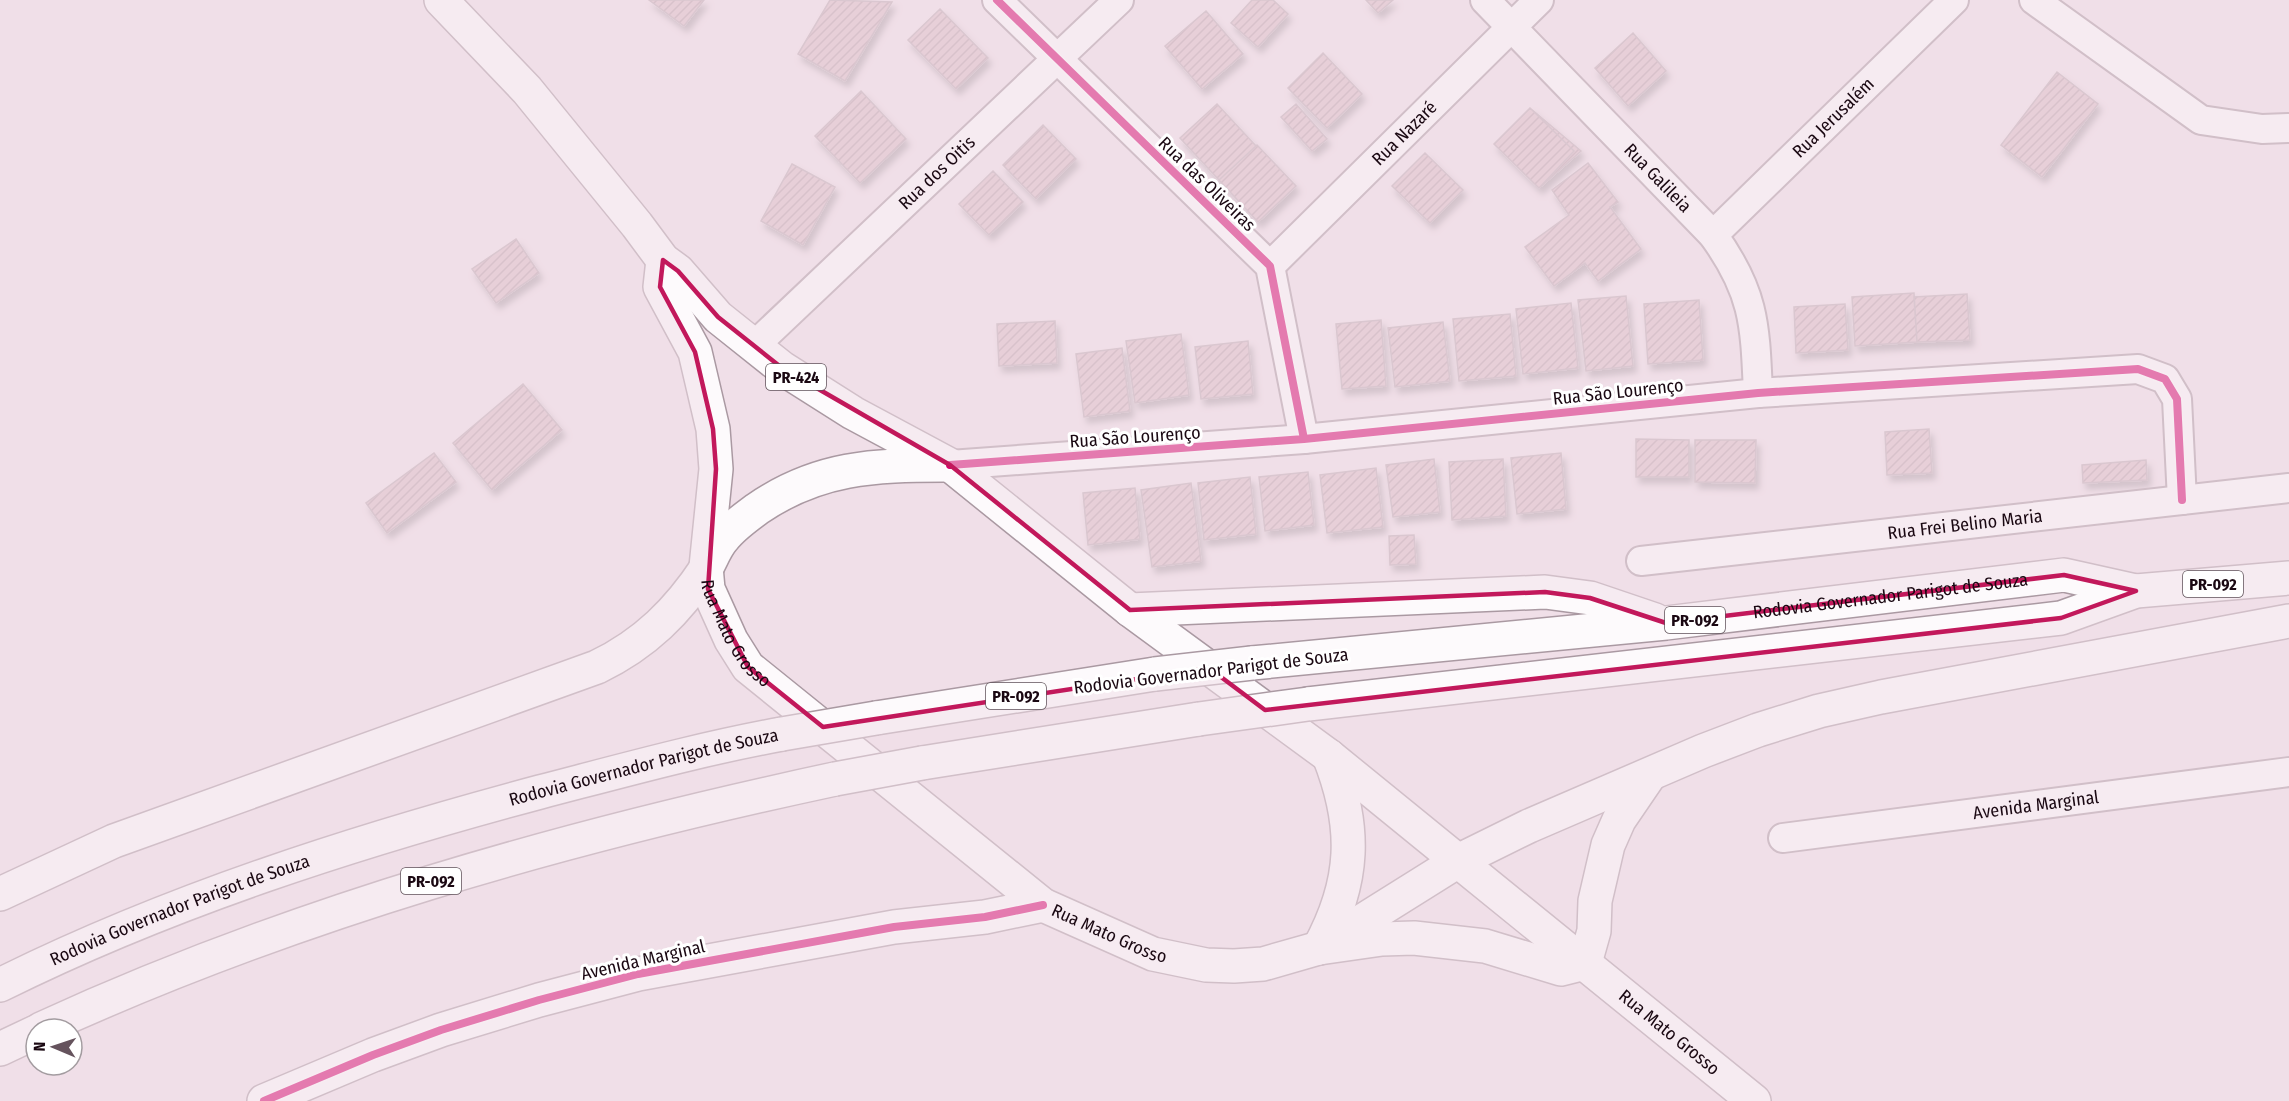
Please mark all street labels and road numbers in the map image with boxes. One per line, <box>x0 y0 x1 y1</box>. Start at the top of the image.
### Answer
street label: Rua Jerusalém <box>1788 73 1879 162</box>
street label: Rua Nazaré <box>1367 96 1442 170</box>
street label: Rua dos Oitis <box>894 131 980 214</box>
street label: Rua das Oliveiras <box>1154 132 1260 236</box>
street label: Rua Galileia <box>1619 139 1696 217</box>
road number: PR-424 <box>766 364 826 390</box>
street label: Rua São Lourenço <box>1552 374 1684 410</box>
street label: Rua São Lourenço <box>1069 421 1201 453</box>
street label: Rua Frei Belino Maria <box>1886 505 2044 544</box>
street label: Rodovia Governador Parigot de Souza <box>1752 568 2029 623</box>
road number: PR-092 <box>2183 571 2243 597</box>
street label: Rua Mato Grosso <box>696 579 775 692</box>
road number: PR-092 <box>1665 607 1725 633</box>
street label: Rodovia Governador Parigot de Souza <box>1072 643 1350 699</box>
road number: PR-092 <box>986 683 1046 709</box>
street label: Rodovia Governador Parigot de Souza <box>506 724 780 811</box>
street label: Avenida Marginal <box>1972 786 2100 824</box>
street label: Rodovia Governador Parigot de Souza <box>46 850 313 971</box>
road number: PR-092 <box>401 868 461 894</box>
street label: Rua Mato Grosso <box>1048 899 1169 968</box>
street label: Avenida Marginal <box>579 935 707 985</box>
street label: Rua Mato Grosso <box>1614 985 1724 1080</box>

